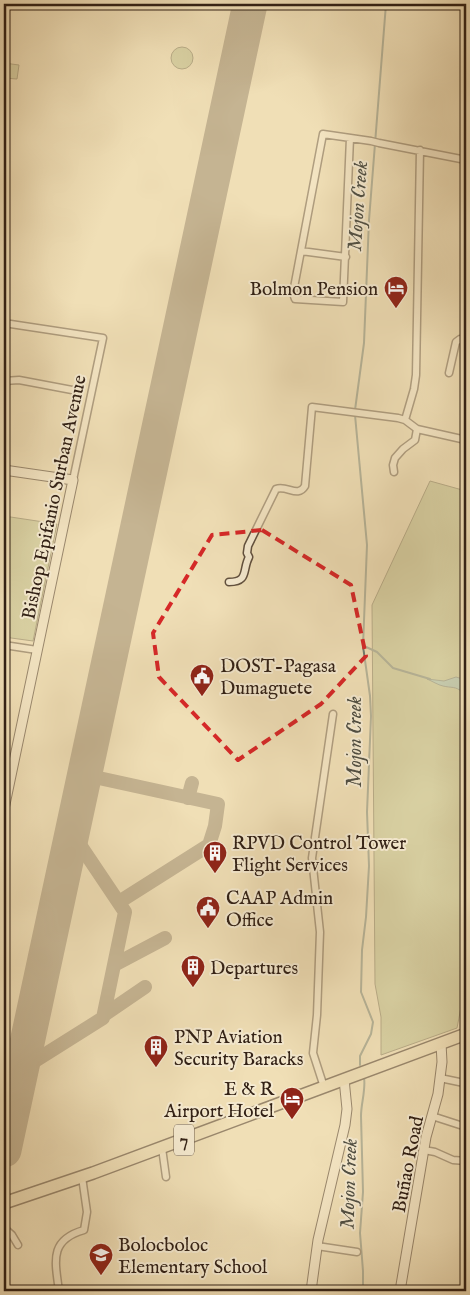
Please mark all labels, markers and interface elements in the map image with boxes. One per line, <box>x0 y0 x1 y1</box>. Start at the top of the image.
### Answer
water label: Mojon Creek <box>343 160 374 252</box>
hotel icon: Bolmon Pension <box>383 275 409 309</box>
place label: Bolmon Pension <box>249 278 378 302</box>
street label: Bishop Epifanio Surban Avenue <box>17 373 93 622</box>
place label: DOST-Pagasa Dumaguete <box>220 655 337 701</box>
public building icon: DOST-Pagasa Dumaguete <box>189 663 215 697</box>
water label: Mojon Creek <box>343 697 368 787</box>
place label: RPVD Control Tower Flight Services <box>232 832 406 878</box>
building icon: RPVD Control Tower Flight Services <box>202 840 228 874</box>
place label: CAAP Admin Office <box>226 887 333 933</box>
public building icon: CAAP Admin Office <box>195 895 221 929</box>
building icon: Departures <box>180 954 206 988</box>
place label: Departures <box>210 957 298 981</box>
place label: PNP Aviation Security Baracks <box>174 1026 303 1072</box>
building icon: PNP Aviation Security Baracks <box>143 1034 169 1068</box>
place label: E & R Airport Hotel <box>163 1078 275 1124</box>
hotel icon: E & R Airport Hotel <box>279 1086 305 1120</box>
street label: Buñao Road <box>388 1113 430 1215</box>
road number: 7 <box>174 1124 194 1156</box>
water label: Mojon Creek <box>335 1138 364 1230</box>
place label: Bolocboloc Elementary School <box>118 1234 268 1280</box>
school or university icon: Bolocboloc Elementary School <box>88 1242 114 1276</box>

